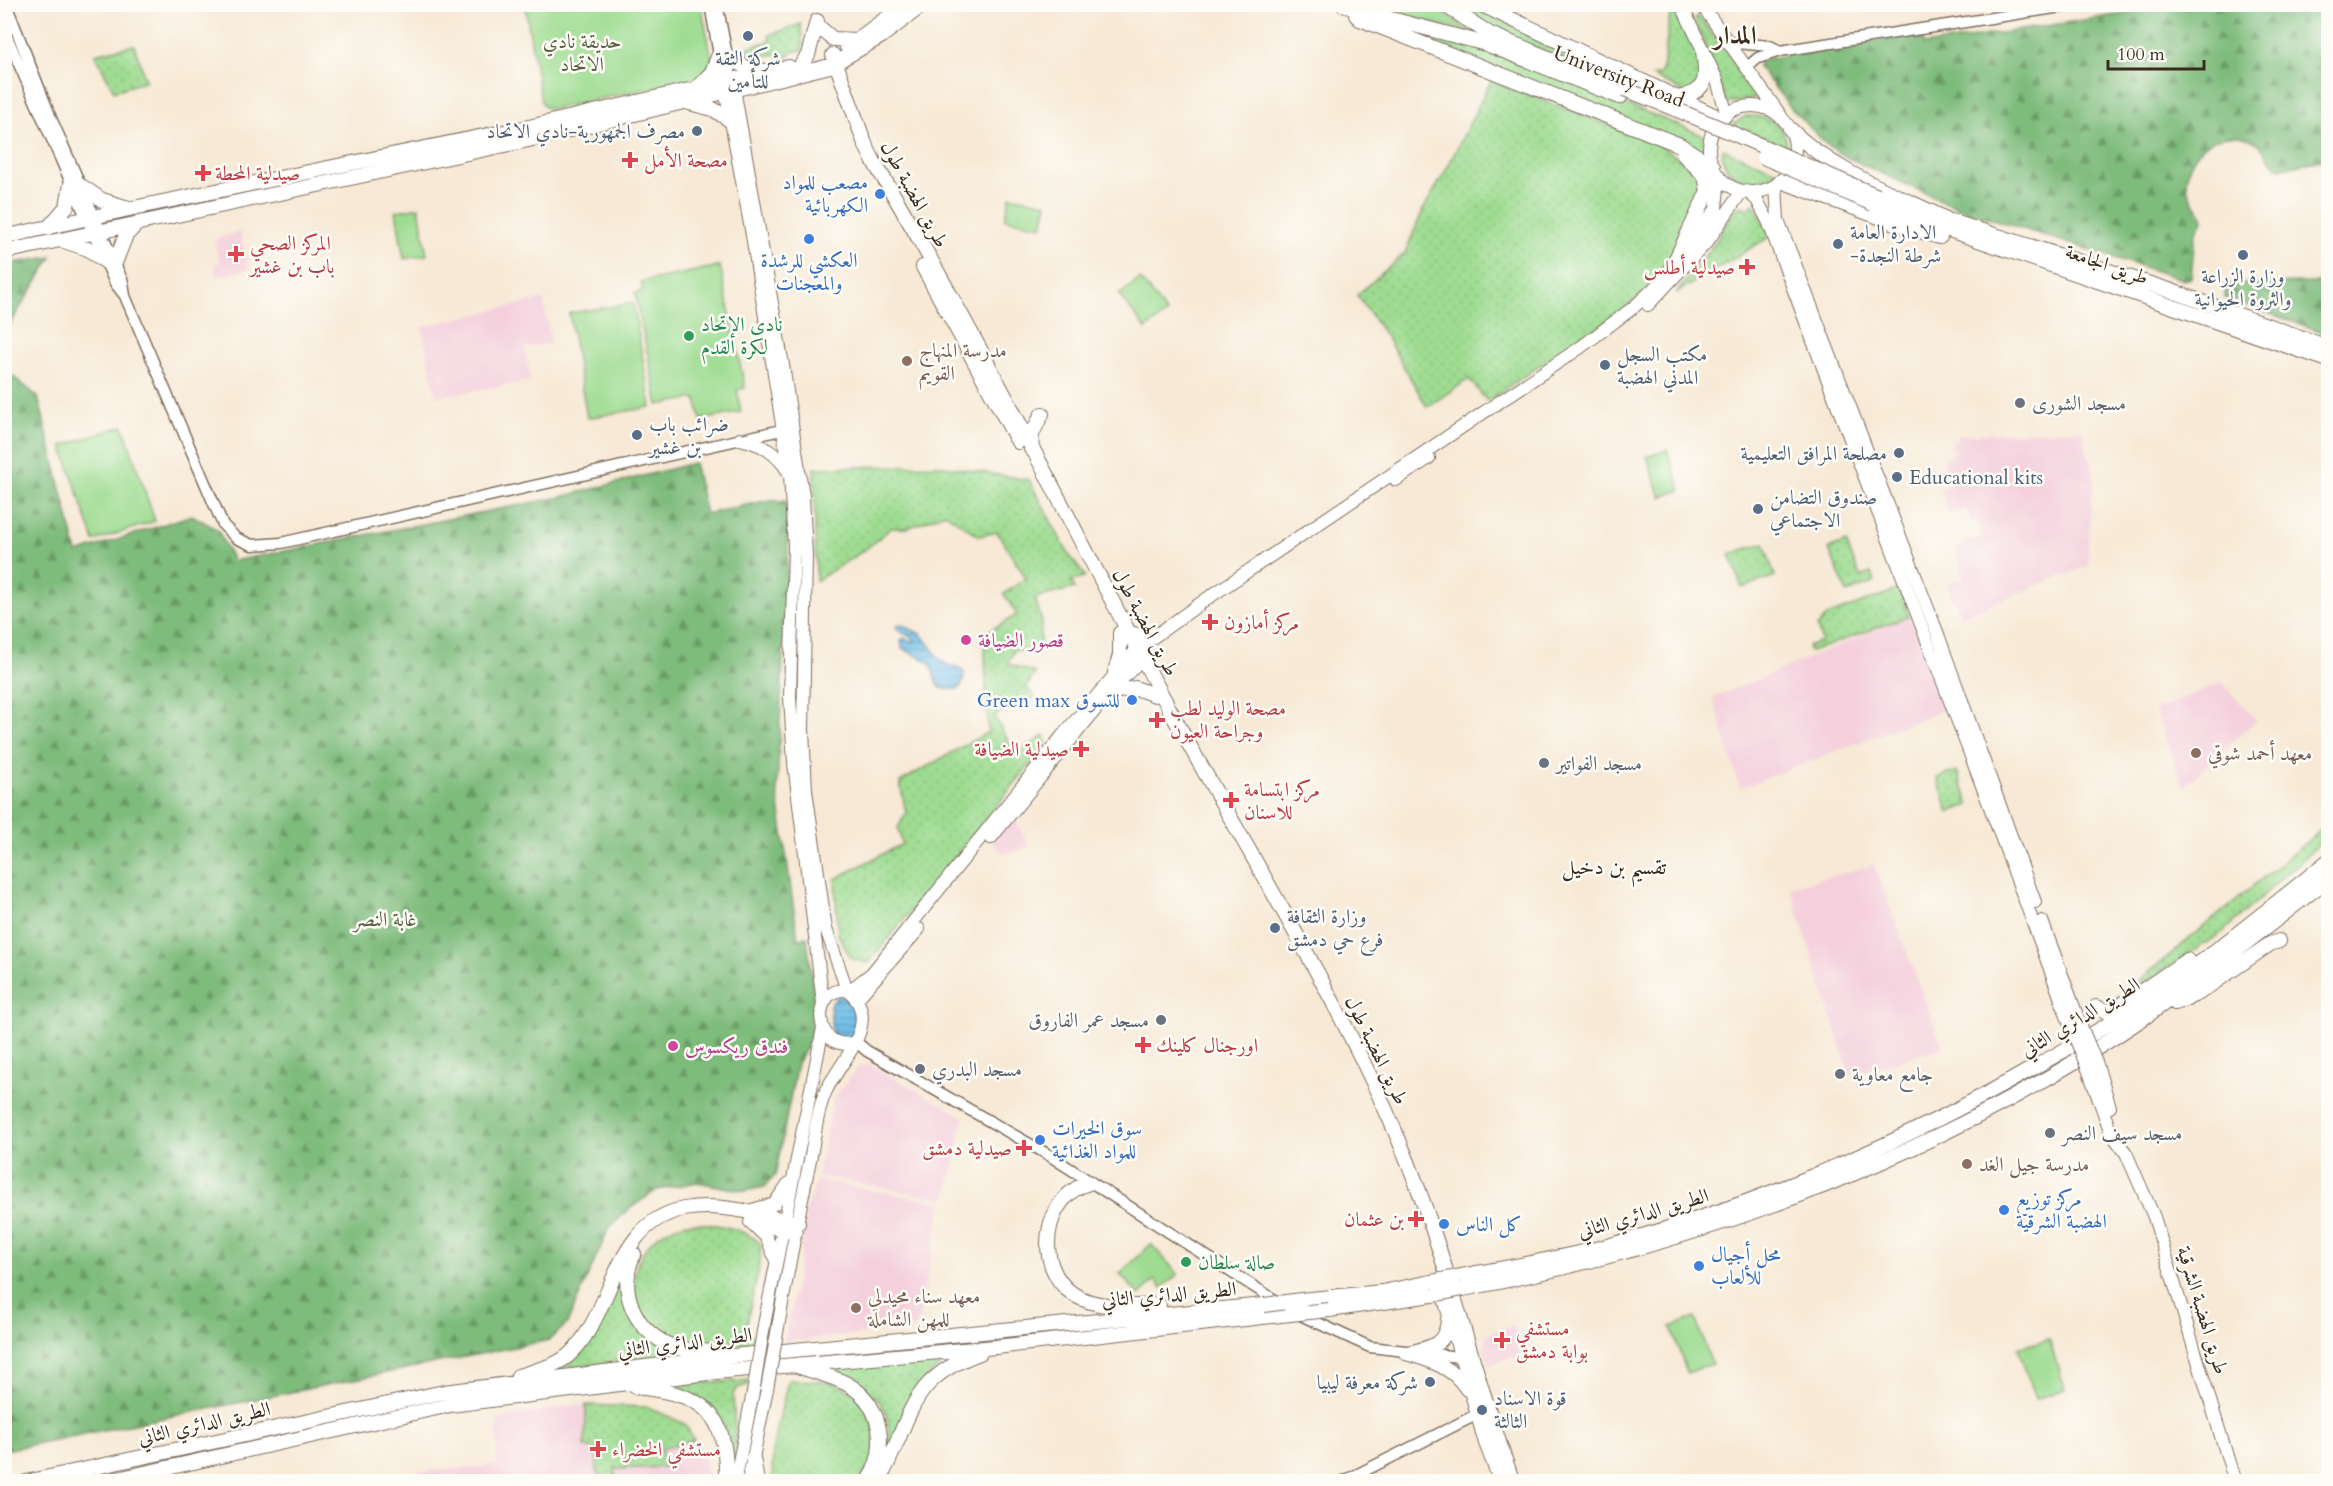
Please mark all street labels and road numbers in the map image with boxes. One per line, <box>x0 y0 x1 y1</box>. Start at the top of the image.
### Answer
street label: University Road <box>1549 39 1689 114</box>
street label: طريق الهضبة طول <box>874 136 955 252</box>
street label: طريق الجامعة <box>2062 238 2152 291</box>
street label: طريق الهضبة طول <box>1106 564 1185 681</box>
street label: الطريق الدائري الثاني <box>2015 971 2146 1066</box>
street label: طريق الهضبة طول <box>1339 991 1415 1109</box>
street label: الطريق الدائري الثاني <box>1574 1182 1712 1247</box>
street label: طريق الهضبة الشرقية <box>2170 1243 2235 1378</box>
street label: الطريق الدائري الثاني <box>1101 1275 1238 1316</box>
street label: الطريق الدائري الثاني <box>616 1321 754 1366</box>
street label: الطريق الدائري الثاني <box>135 1395 273 1454</box>

